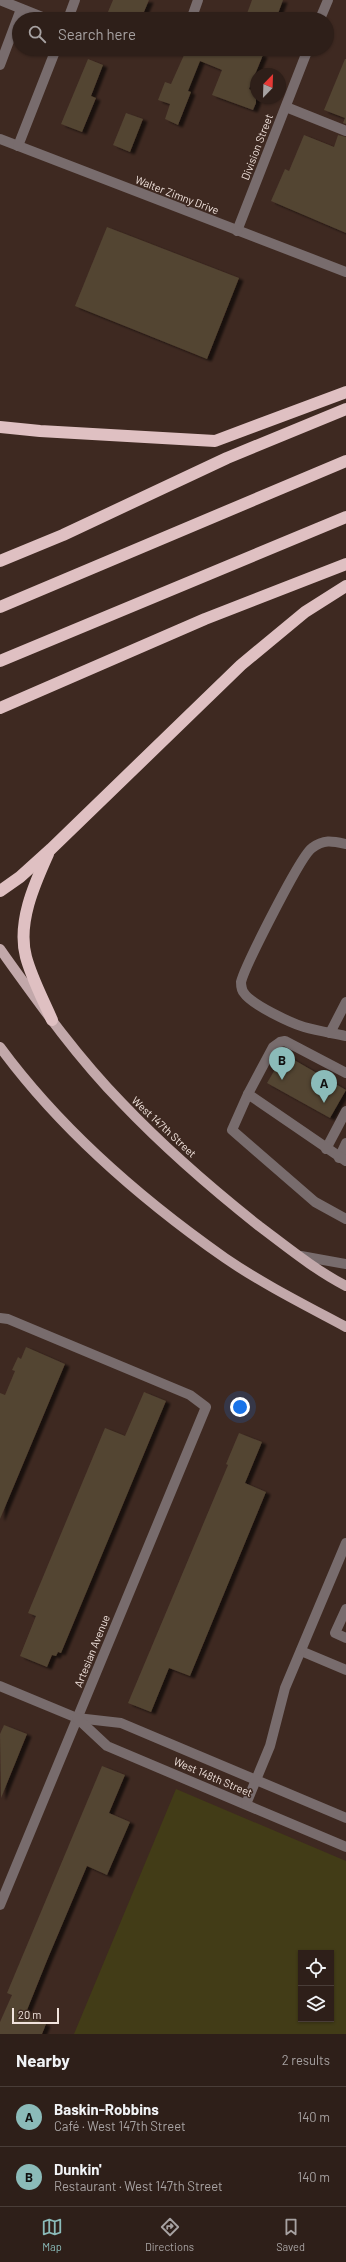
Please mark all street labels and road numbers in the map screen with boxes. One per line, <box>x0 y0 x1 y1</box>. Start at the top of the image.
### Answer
street label: Division Street <box>238 112 275 182</box>
street label: Walter Zimny Drive <box>133 173 221 217</box>
street label: West 147th Street <box>129 1093 199 1160</box>
street label: Artesian Avenue <box>71 1612 112 1689</box>
street label: West 148th Street <box>172 1754 254 1799</box>

